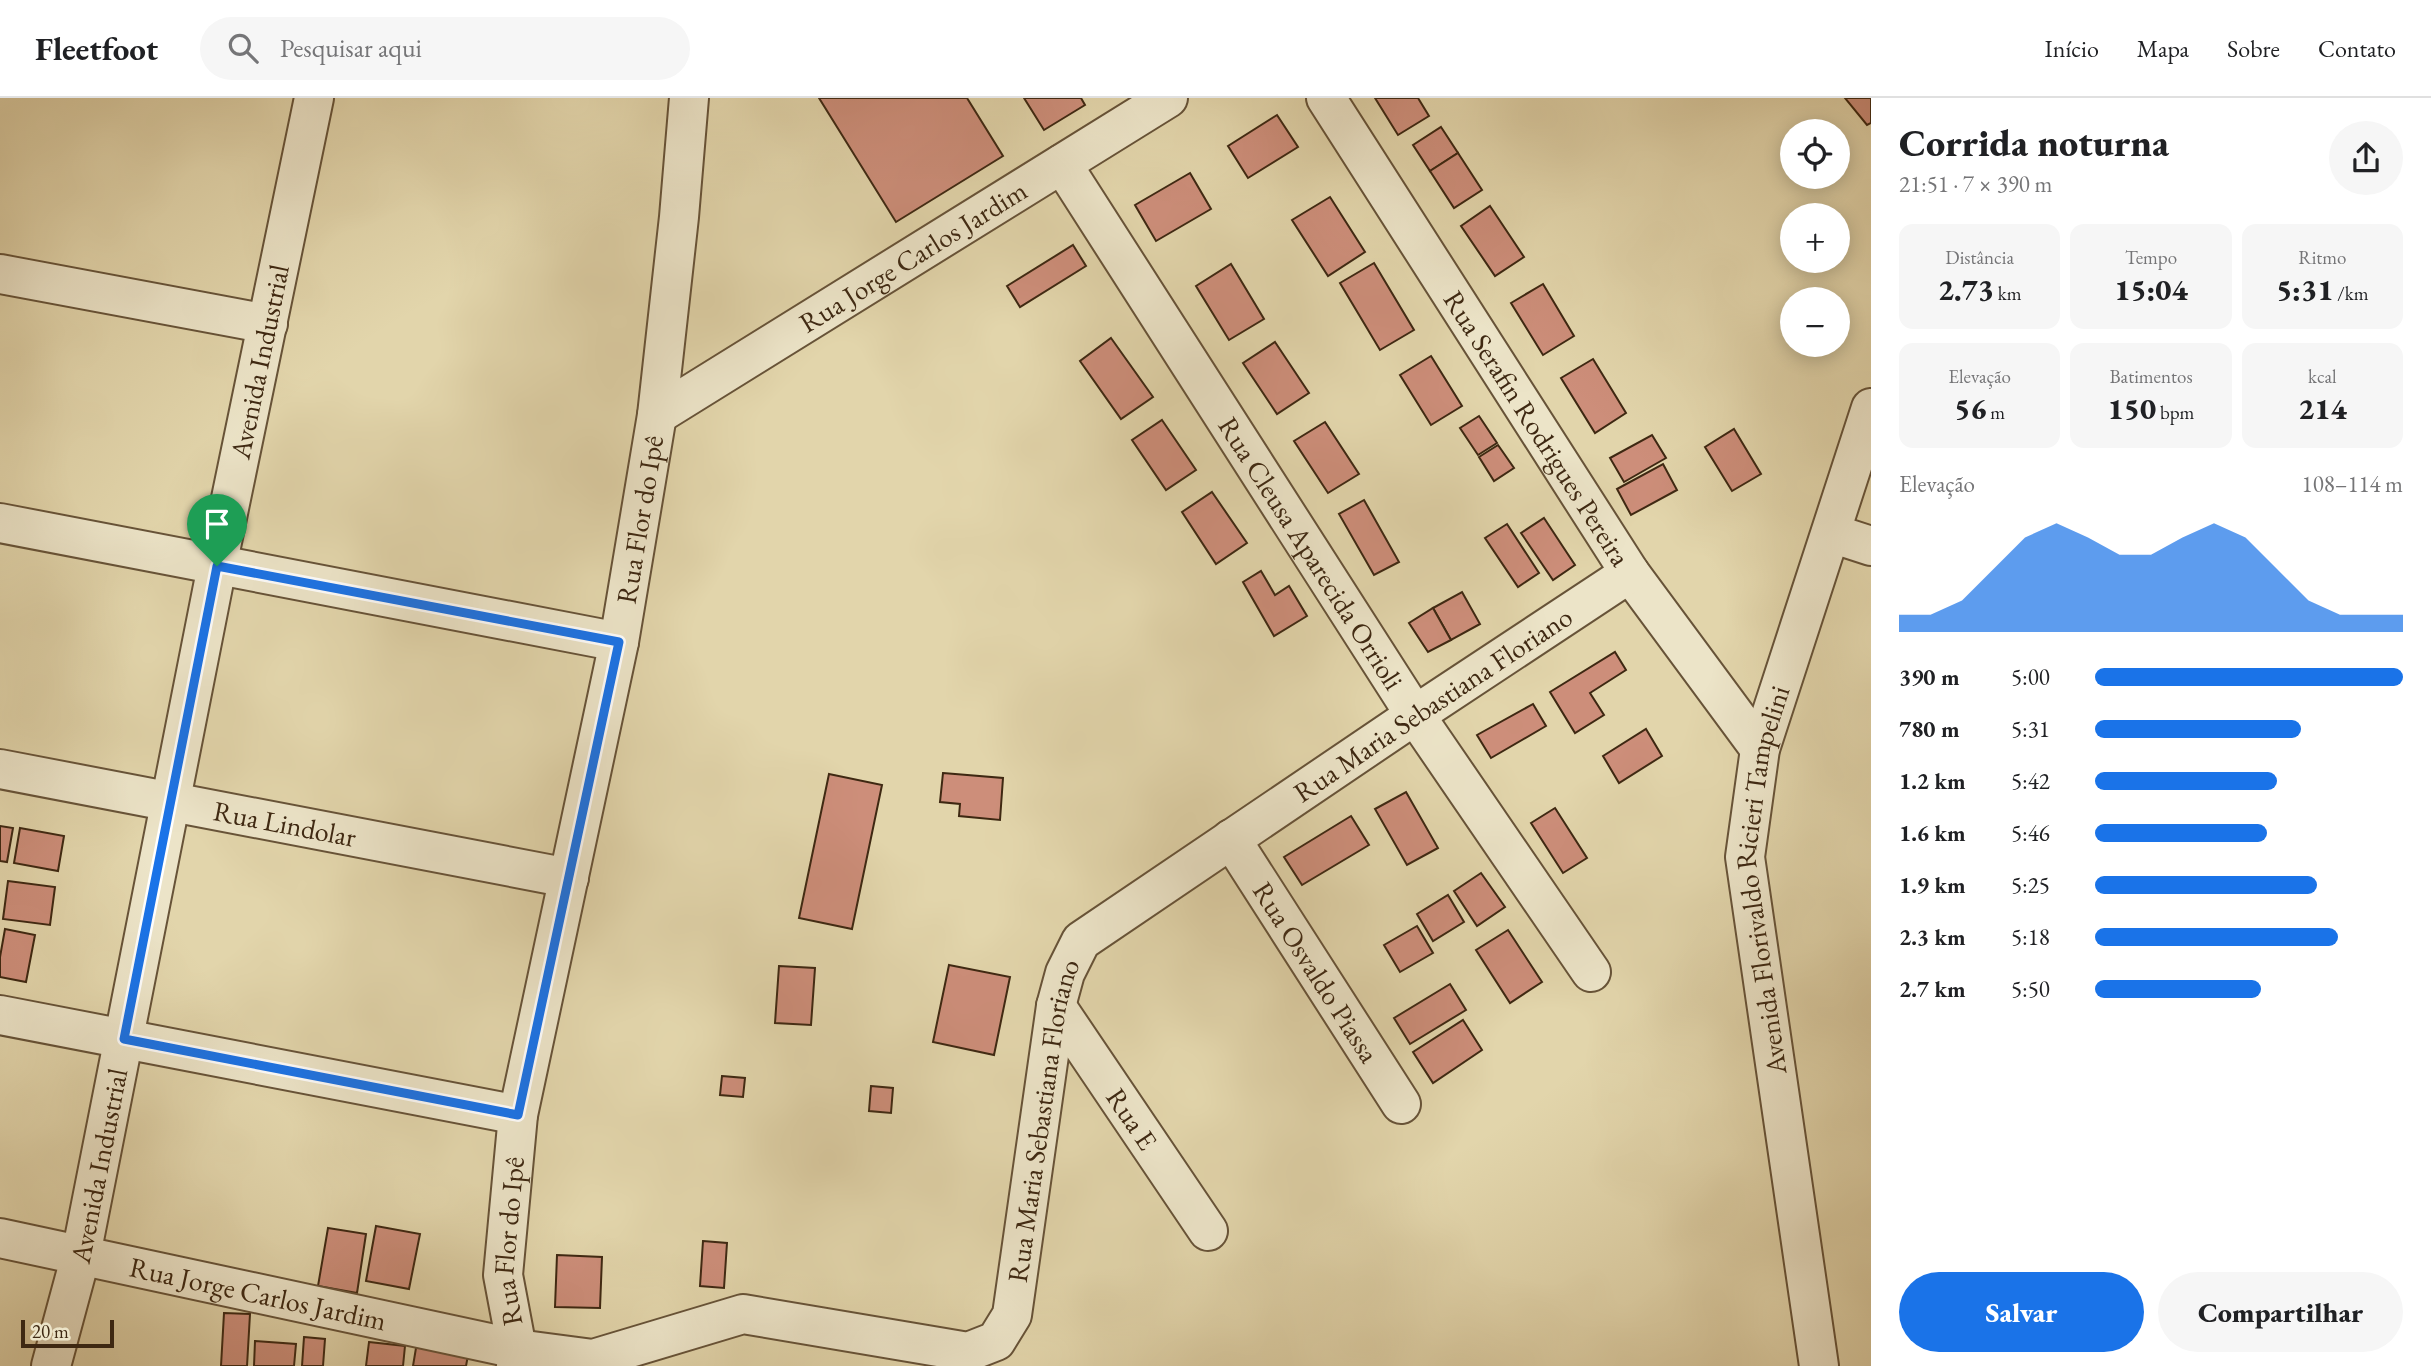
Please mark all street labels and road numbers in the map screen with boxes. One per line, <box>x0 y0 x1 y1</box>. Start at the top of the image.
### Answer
street label: Rua Jorge Carlos Jardim <box>792 172 1034 341</box>
street label: Avenida Industrial <box>221 261 297 463</box>
street label: Rua Serafin Rodrigues Pereira <box>1436 284 1639 573</box>
street label: Rua Cleusa Aparecida Orrioli <box>1210 410 1412 697</box>
street label: Rua Flor do Ipê <box>608 432 671 606</box>
street label: Rua Maria Sebastiana Floriano <box>1286 598 1579 810</box>
street label: Avenida Florivaldo Ricieri Tampelini <box>1726 681 1798 1078</box>
street label: Rua Lindolar <box>210 792 360 855</box>
street label: Rua Osvaldo Piassa <box>1245 875 1388 1070</box>
street label: Rua Maria Sebastiana Floriano <box>999 952 1088 1285</box>
street label: Avenida Industrial <box>62 1065 135 1267</box>
street label: Rua E <box>1098 1081 1166 1157</box>
street label: Rua Flor do Ipê <box>485 1155 532 1329</box>
street label: Rua Jorge Carlos Jardim <box>126 1248 390 1339</box>

